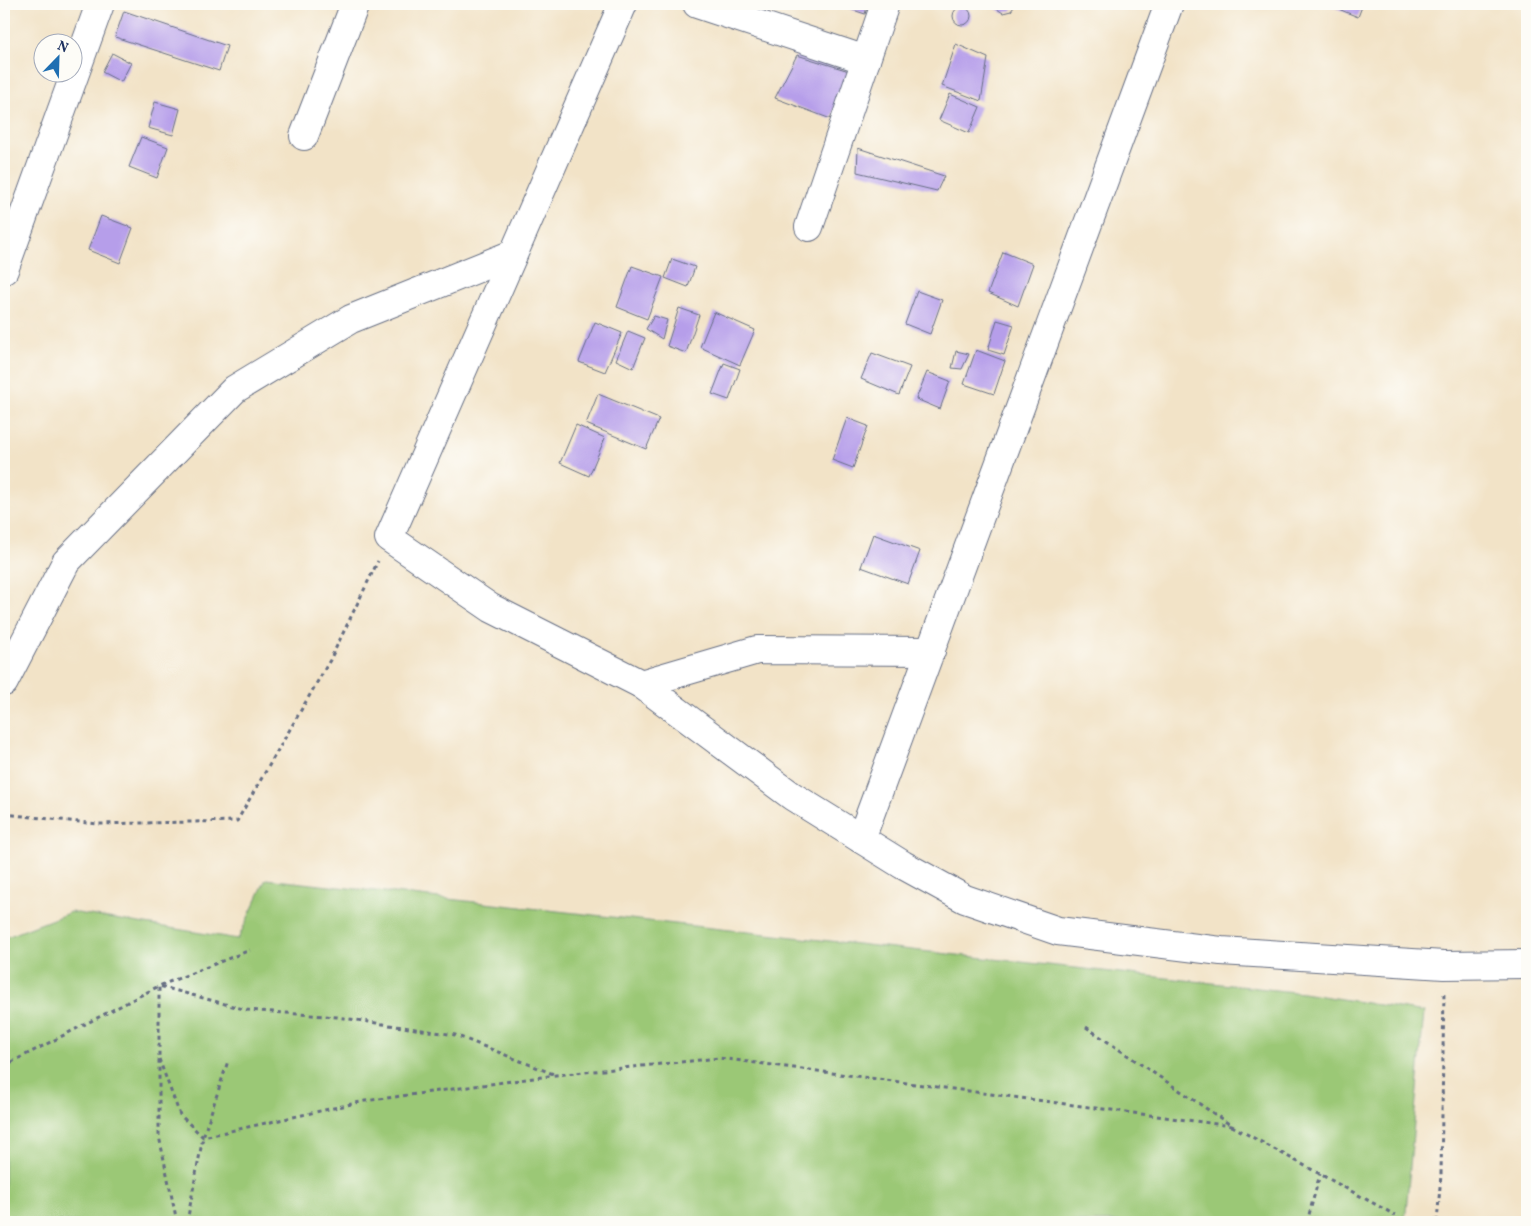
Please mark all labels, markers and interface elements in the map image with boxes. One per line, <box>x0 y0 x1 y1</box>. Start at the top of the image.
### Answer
north arrow <box>32 32 82 82</box>
text: N <box>54 37 71 58</box>

